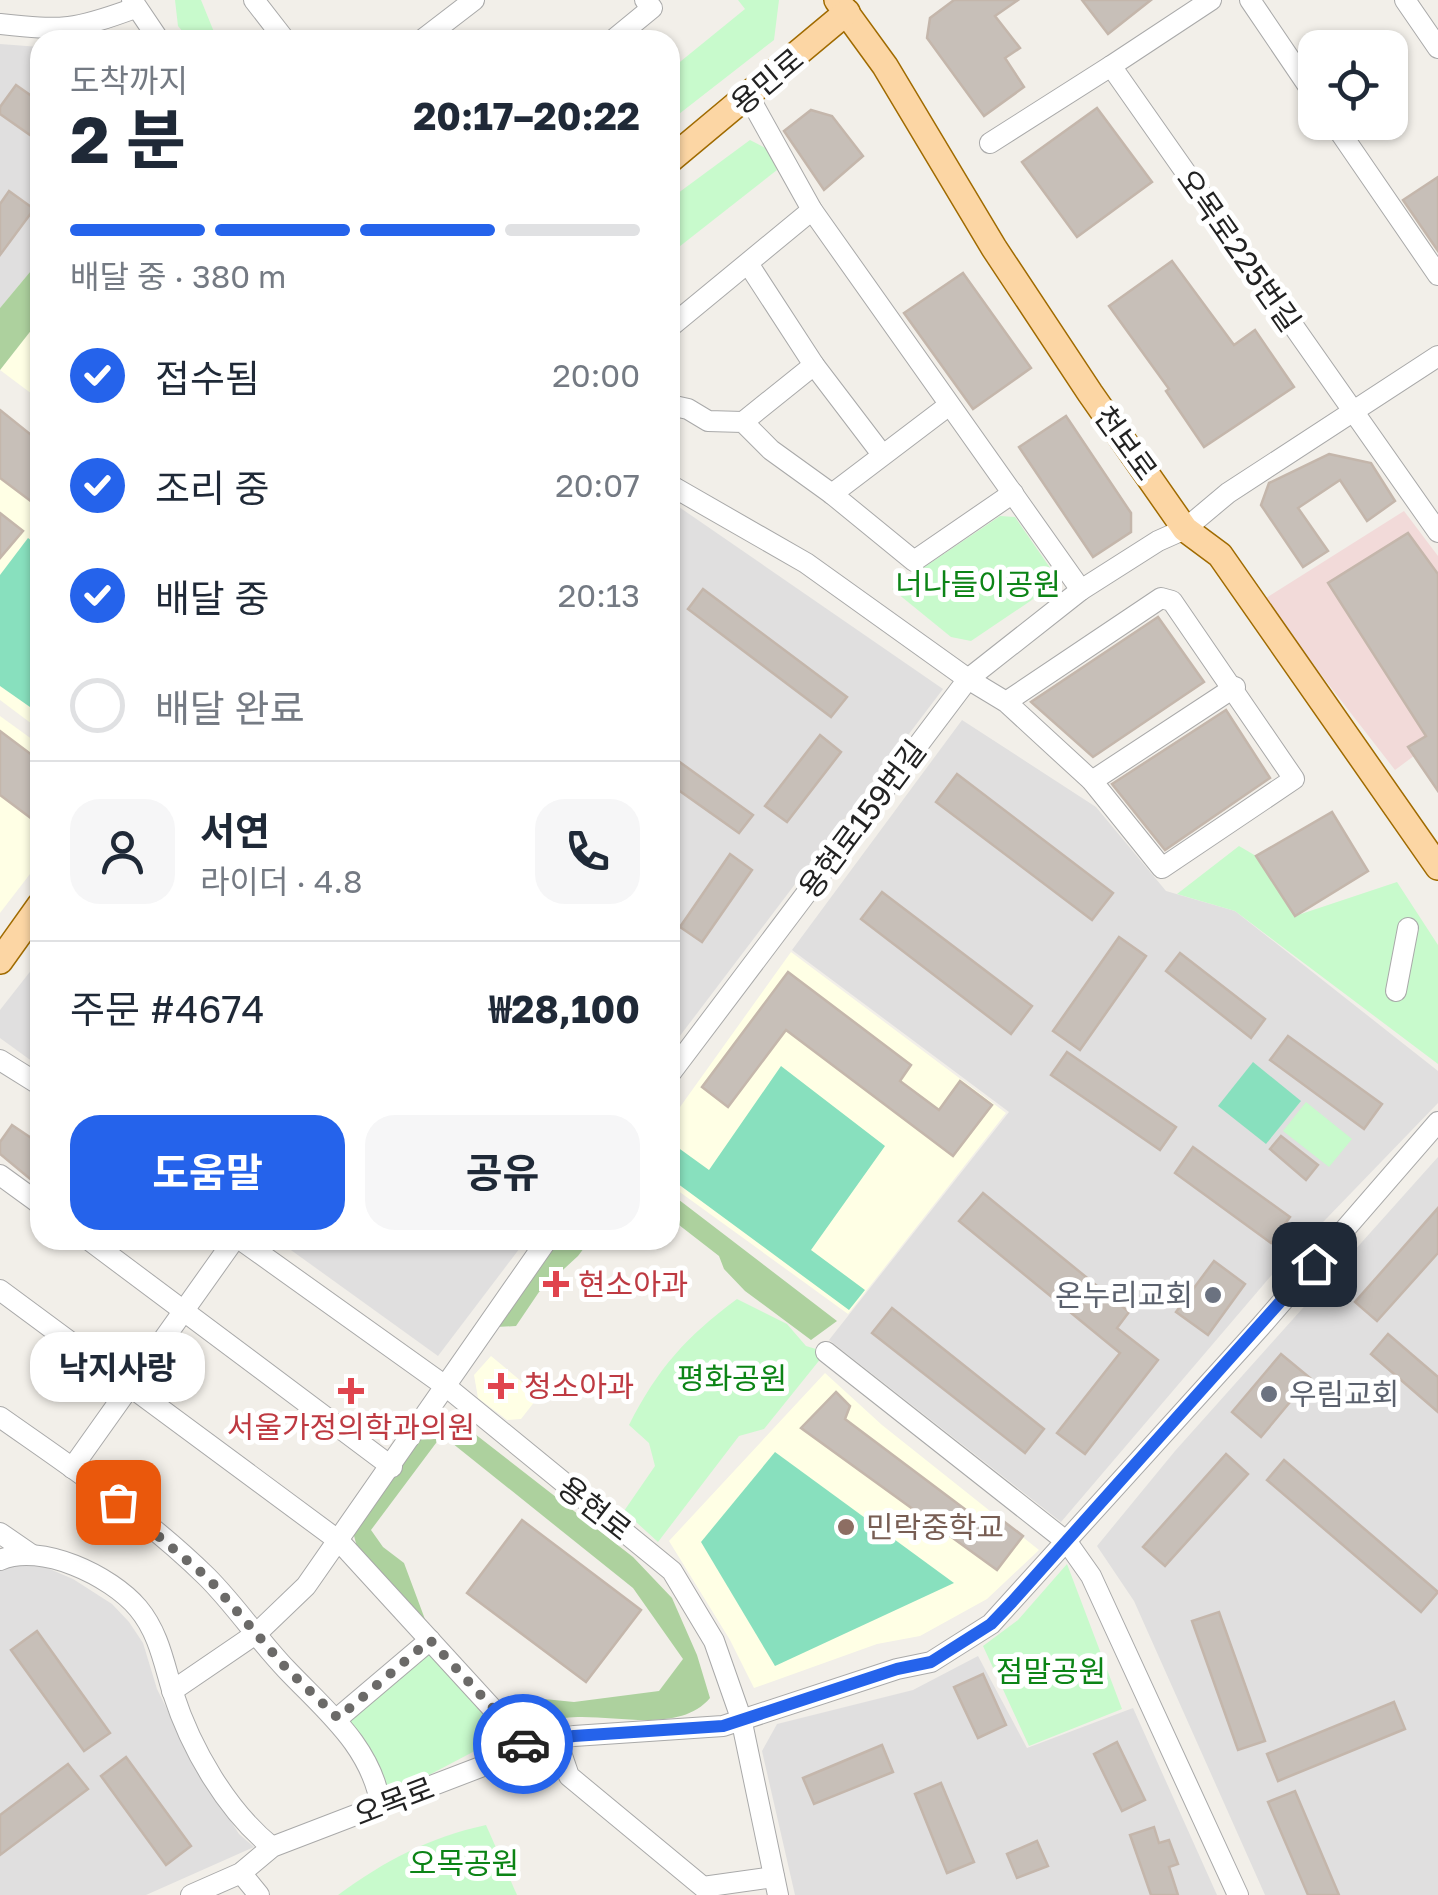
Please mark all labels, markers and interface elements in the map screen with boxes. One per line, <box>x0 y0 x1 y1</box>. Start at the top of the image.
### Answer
map controls <box>1298 30 1408 140</box>
button: locate <box>1298 30 1408 140</box>
street label: 용민로 <box>724 41 810 121</box>
text: 도착까지 <box>70 61 188 99</box>
text: 20:17–20:22 <box>413 93 640 138</box>
text: 2 분 <box>70 99 186 177</box>
street label: 오목로225번길 <box>1170 162 1308 338</box>
text: 배달 중 · 380 m <box>70 257 286 295</box>
icon: check <box>70 348 125 403</box>
text: 접수됨 <box>155 355 260 400</box>
text: 20:00 <box>552 356 640 394</box>
street label: 천보로 <box>1087 399 1165 487</box>
icon: check <box>70 458 125 513</box>
text: 조리 중 <box>155 465 269 510</box>
text: 20:07 <box>555 466 640 504</box>
park label: 너나들이공원 <box>895 566 1061 602</box>
icon: check <box>70 568 125 623</box>
text: 배달 중 <box>155 575 269 620</box>
text: 20:13 <box>558 576 640 614</box>
text: 배달 완료 <box>155 685 304 730</box>
street label: 용현로159번길 <box>791 733 933 905</box>
button: person <box>70 799 175 904</box>
button: phone <box>535 799 640 904</box>
text: 서연 <box>200 808 270 853</box>
text: 라이더 · 4.8 <box>200 862 363 900</box>
text: 주문 #4674 <box>70 986 265 1031</box>
text: ₩28,100 <box>489 986 640 1031</box>
button: 도움말 <box>70 1115 345 1230</box>
button: 공유 <box>365 1115 640 1230</box>
pin <box>1272 1222 1357 1307</box>
icon: home <box>1287 1237 1342 1292</box>
place label: 현소아과 <box>578 1266 688 1302</box>
marker: 현소아과 <box>543 1271 569 1297</box>
place label: 온누리교회 <box>1055 1277 1193 1313</box>
marker: 온누리교회 <box>1202 1284 1224 1306</box>
callout: 낙지사랑 <box>31 1332 206 1402</box>
text: 낙지사랑 <box>59 1348 176 1386</box>
park label: 평화공원 <box>677 1360 787 1396</box>
place label: 청소아과 <box>524 1368 634 1404</box>
marker: 청소아과 <box>488 1373 514 1399</box>
place label: 우림교회 <box>1289 1376 1399 1412</box>
marker: 서울가정의학과의원 <box>338 1378 364 1404</box>
marker: 우림교회 <box>1258 1383 1280 1405</box>
place label: 서울가정의학과의원 <box>227 1409 475 1445</box>
pin <box>76 1460 161 1545</box>
street label: 용현로 <box>551 1468 639 1548</box>
icon: bag <box>91 1475 146 1530</box>
place label: 민락중학교 <box>866 1509 1004 1545</box>
marker: 민락중학교 <box>835 1516 857 1538</box>
park label: 점말공원 <box>996 1653 1106 1689</box>
courier <box>473 1694 573 1794</box>
icon: car <box>496 1717 551 1772</box>
street label: 오목로 <box>349 1769 439 1833</box>
park label: 오목공원 <box>409 1845 519 1881</box>

